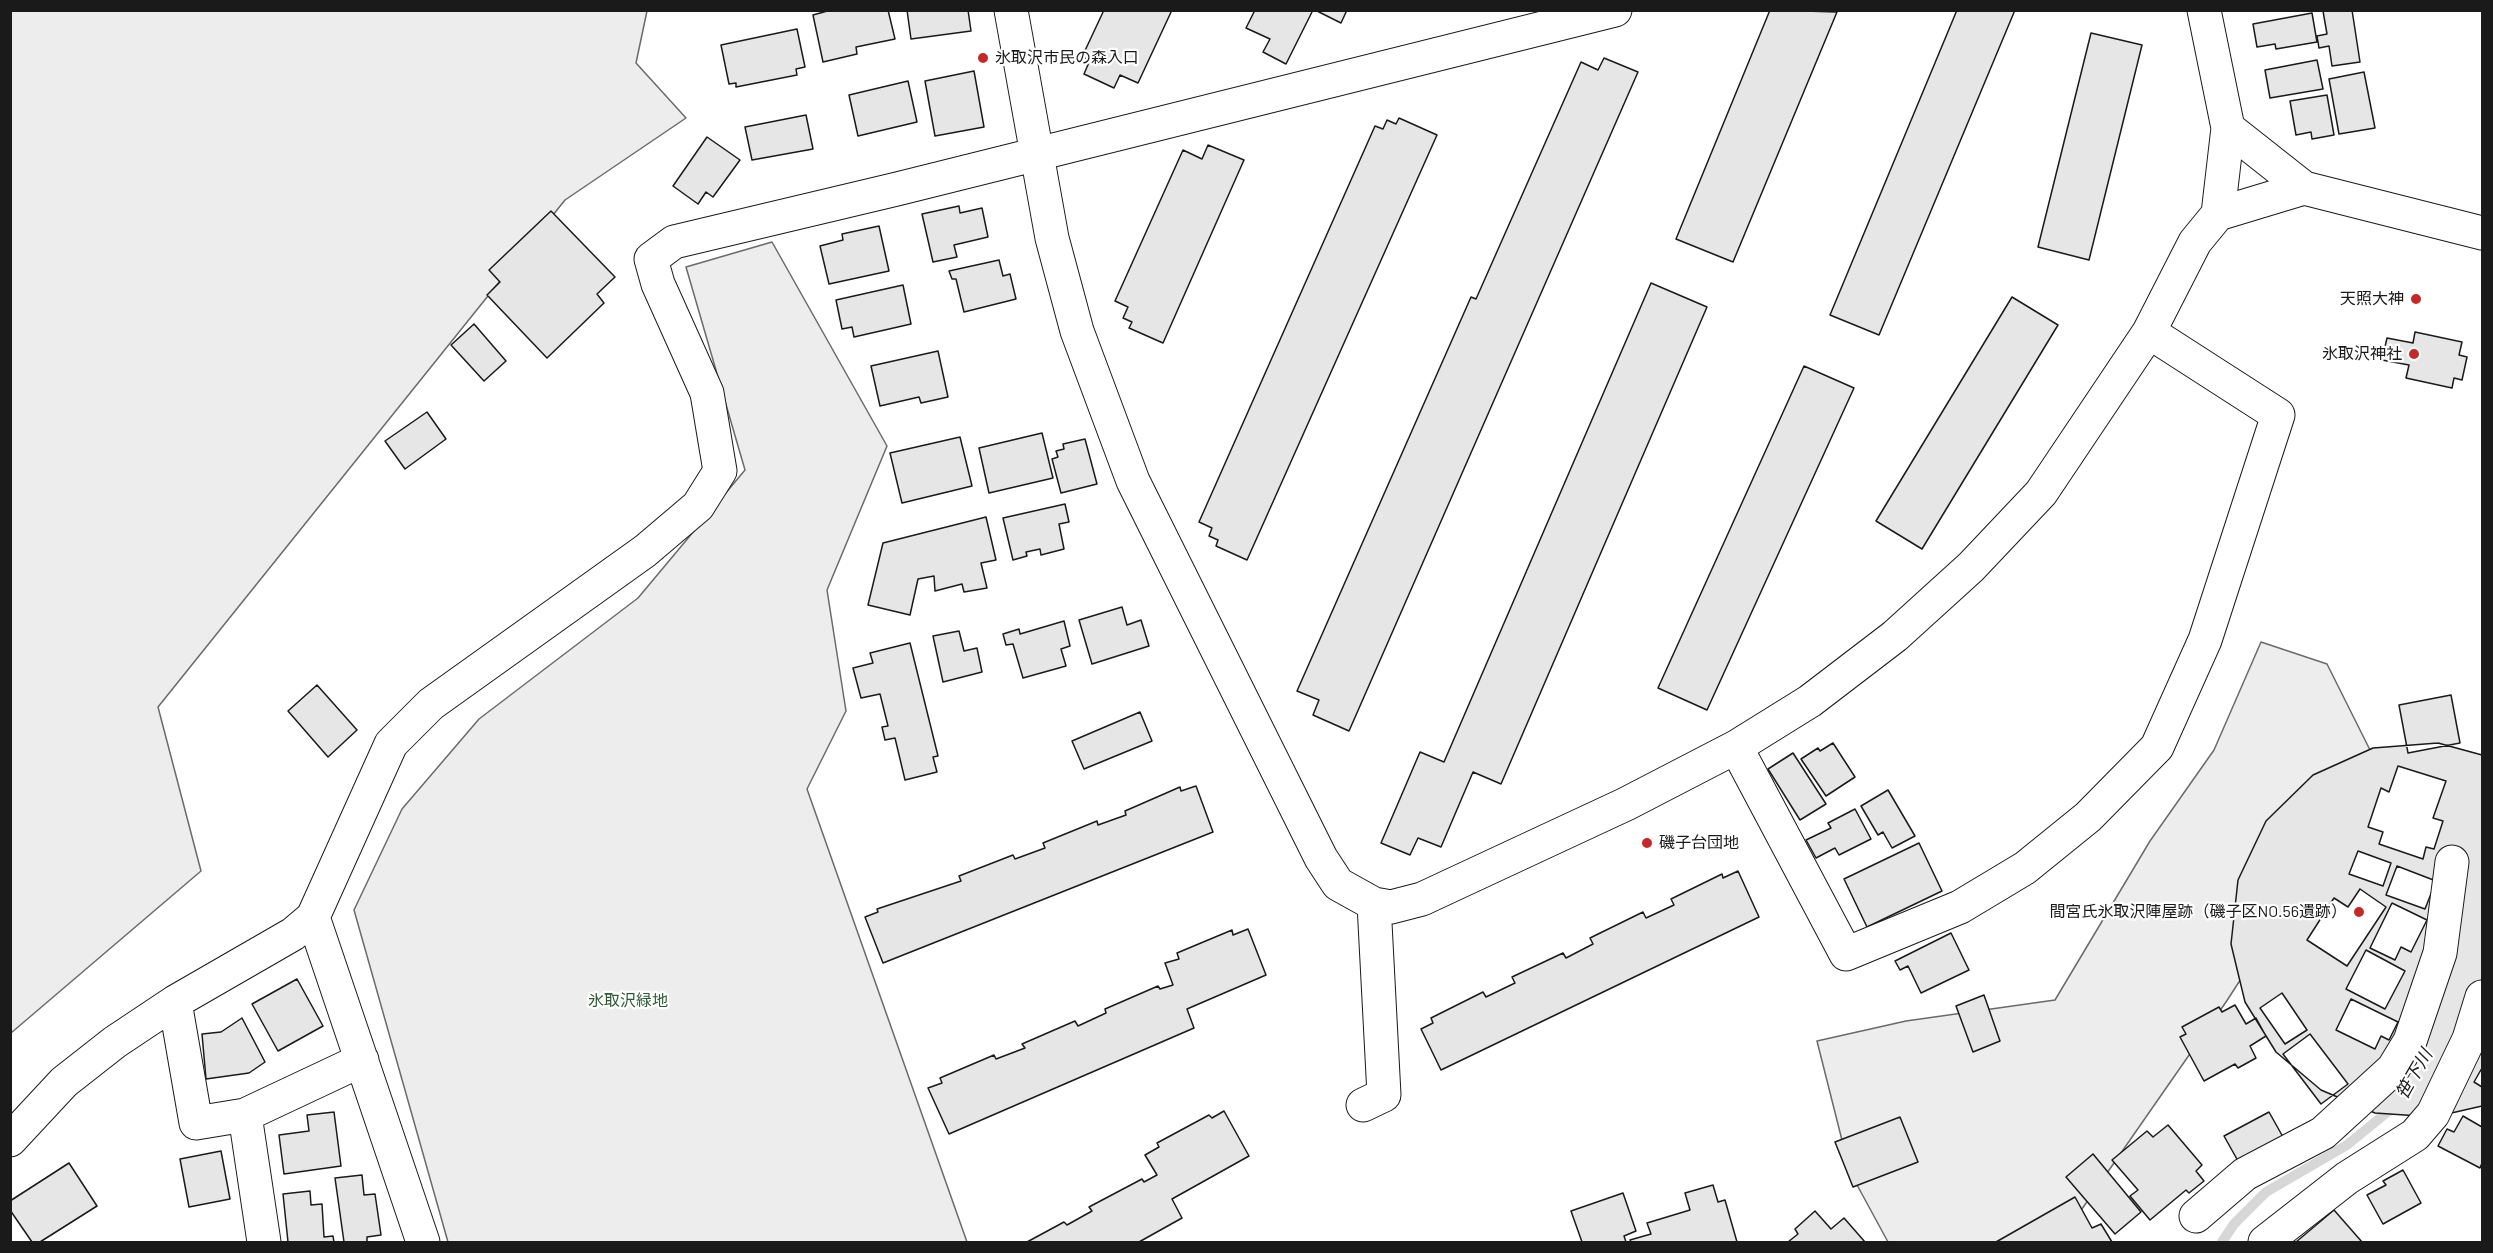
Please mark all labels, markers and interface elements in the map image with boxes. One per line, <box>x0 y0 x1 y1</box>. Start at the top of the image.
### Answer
place label: 氷取沢市民の森入口 <box>995 48 1139 68</box>
marker: 氷取沢市民の森入口 <box>976 51 990 65</box>
place label: 天照大神 <box>2340 289 2404 309</box>
marker: 天照大神 <box>2409 292 2423 306</box>
place label: 氷取沢神社 <box>2322 344 2402 364</box>
marker: 氷取沢神社 <box>2407 347 2421 361</box>
place label: 磯子台団地 <box>1659 833 1739 853</box>
marker: 磯子台団地 <box>1640 836 1654 850</box>
place label: 間宮氏氷取沢陣屋跡（磯子区NO.56遺跡） <box>2049 902 2347 922</box>
marker: 間宮氏氷取沢陣屋跡（磯子区NO.56遺跡） <box>2352 905 2366 919</box>
park label: 氷取沢緑地 <box>588 991 668 1011</box>
water label: 笹下川 <box>2391 1045 2437 1103</box>

